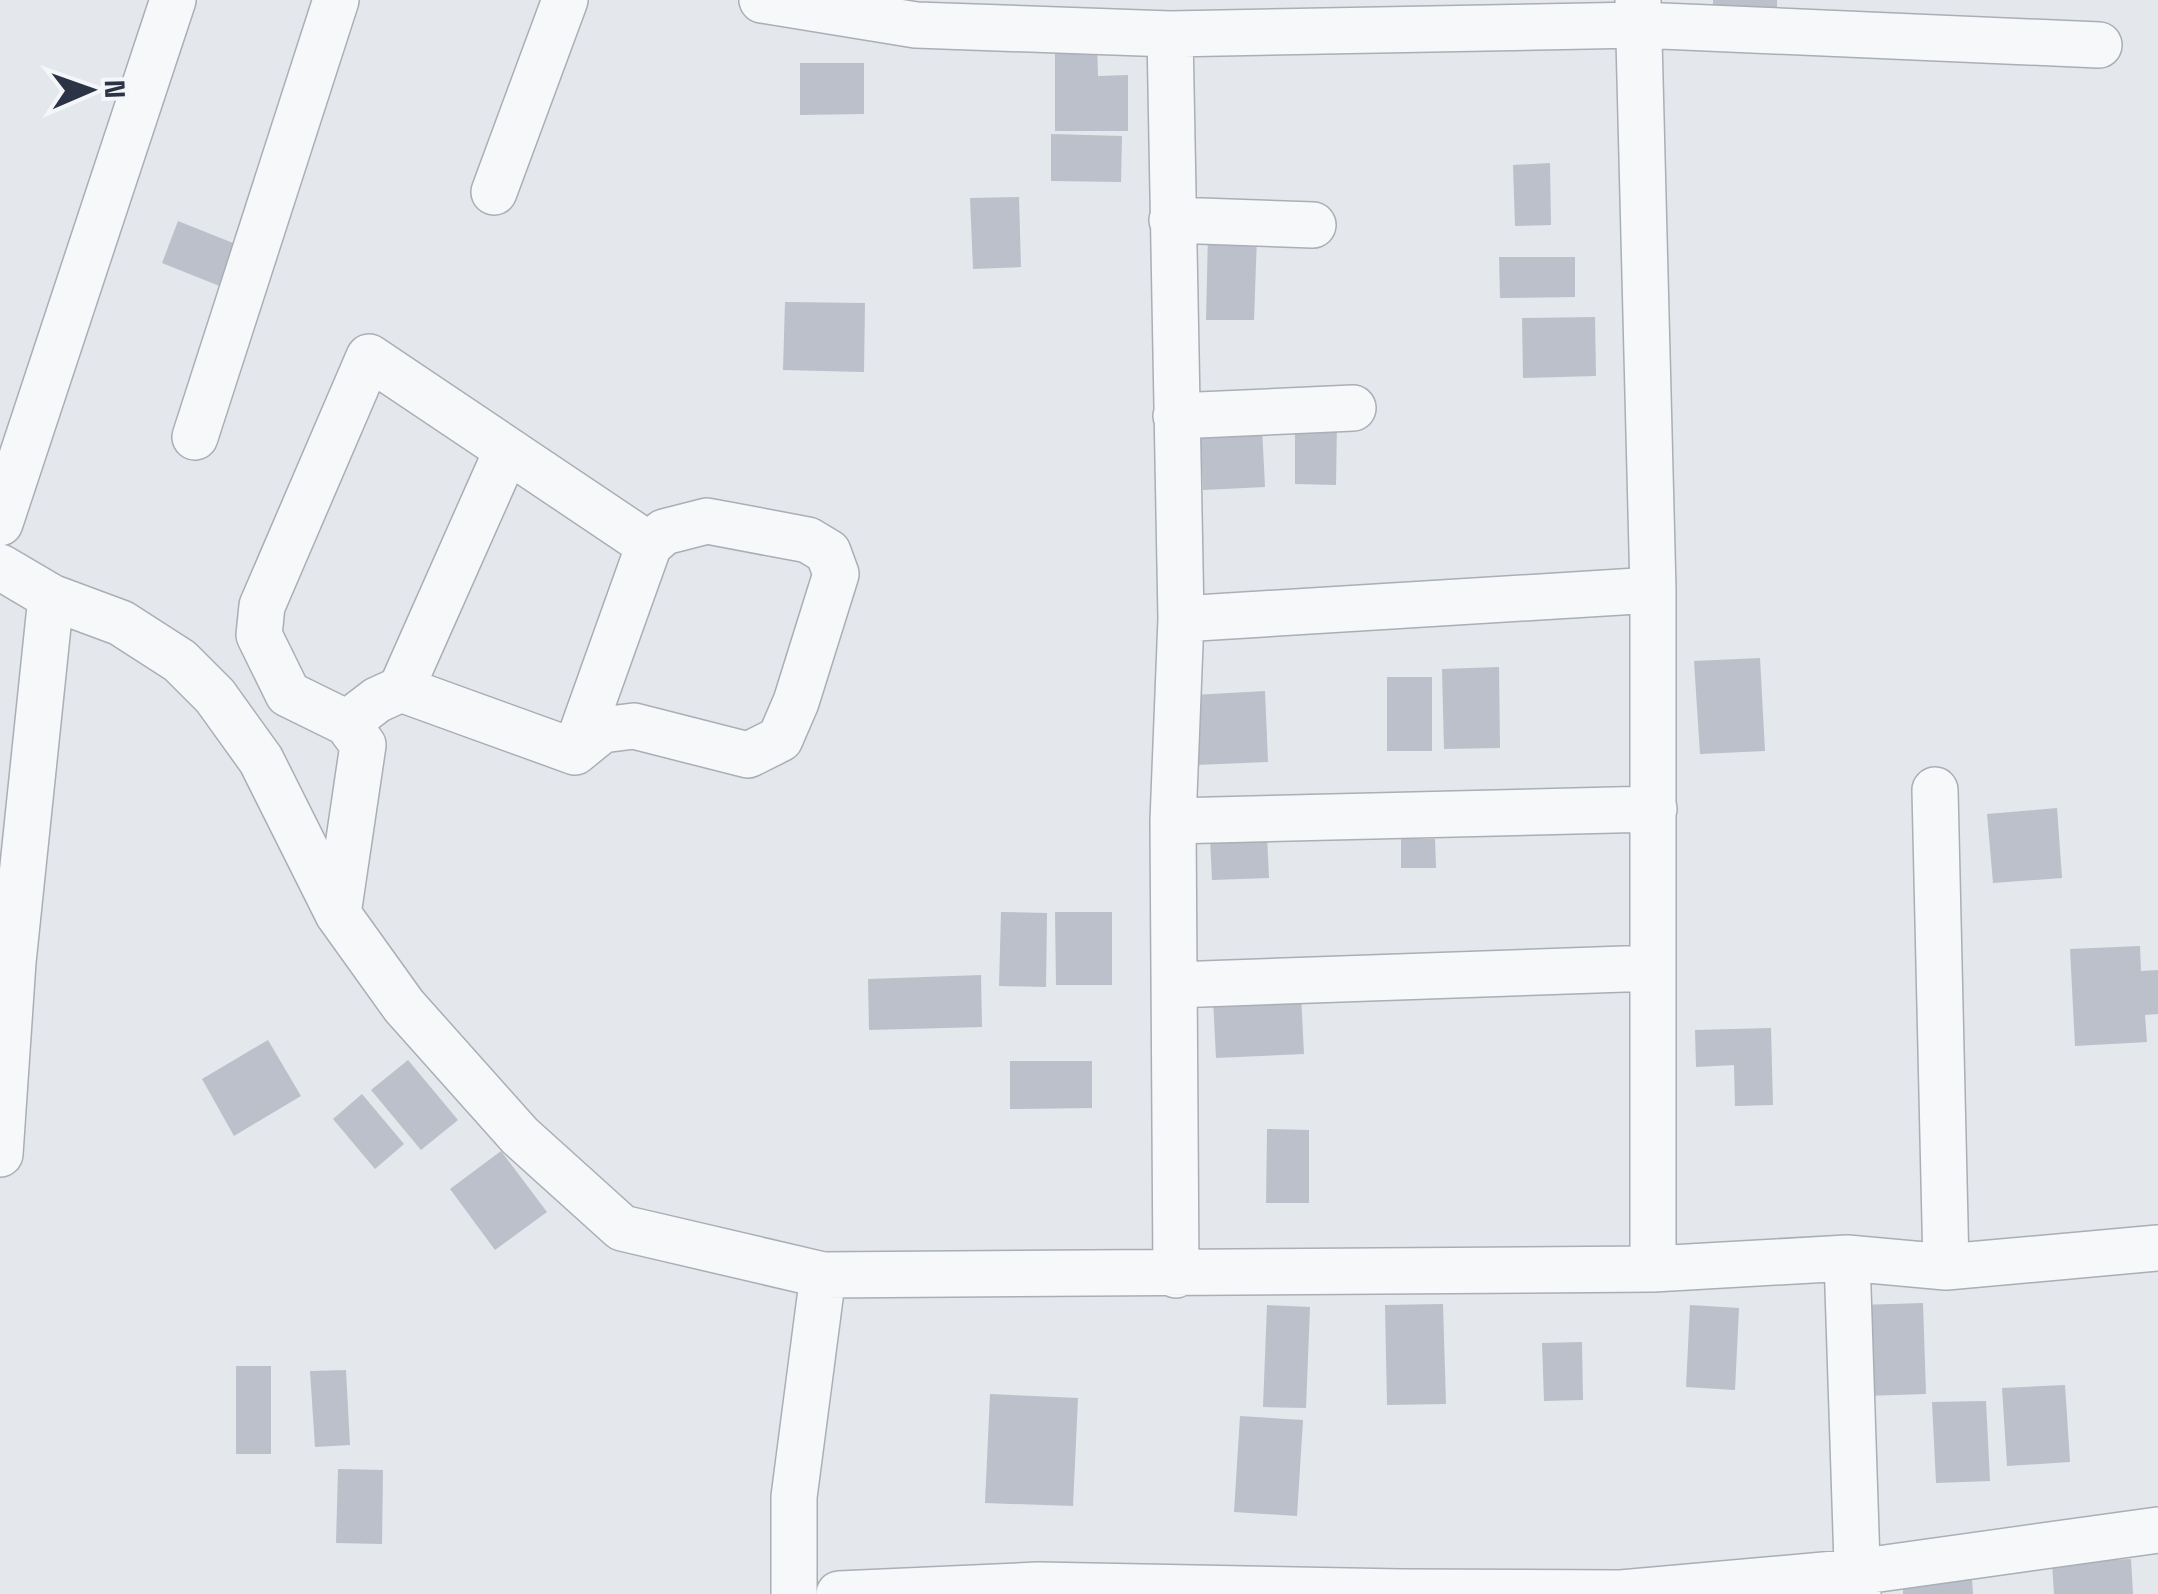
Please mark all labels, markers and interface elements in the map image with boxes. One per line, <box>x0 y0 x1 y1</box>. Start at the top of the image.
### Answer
north arrow <box>40 40 140 140</box>
text: N <box>97 79 133 99</box>

